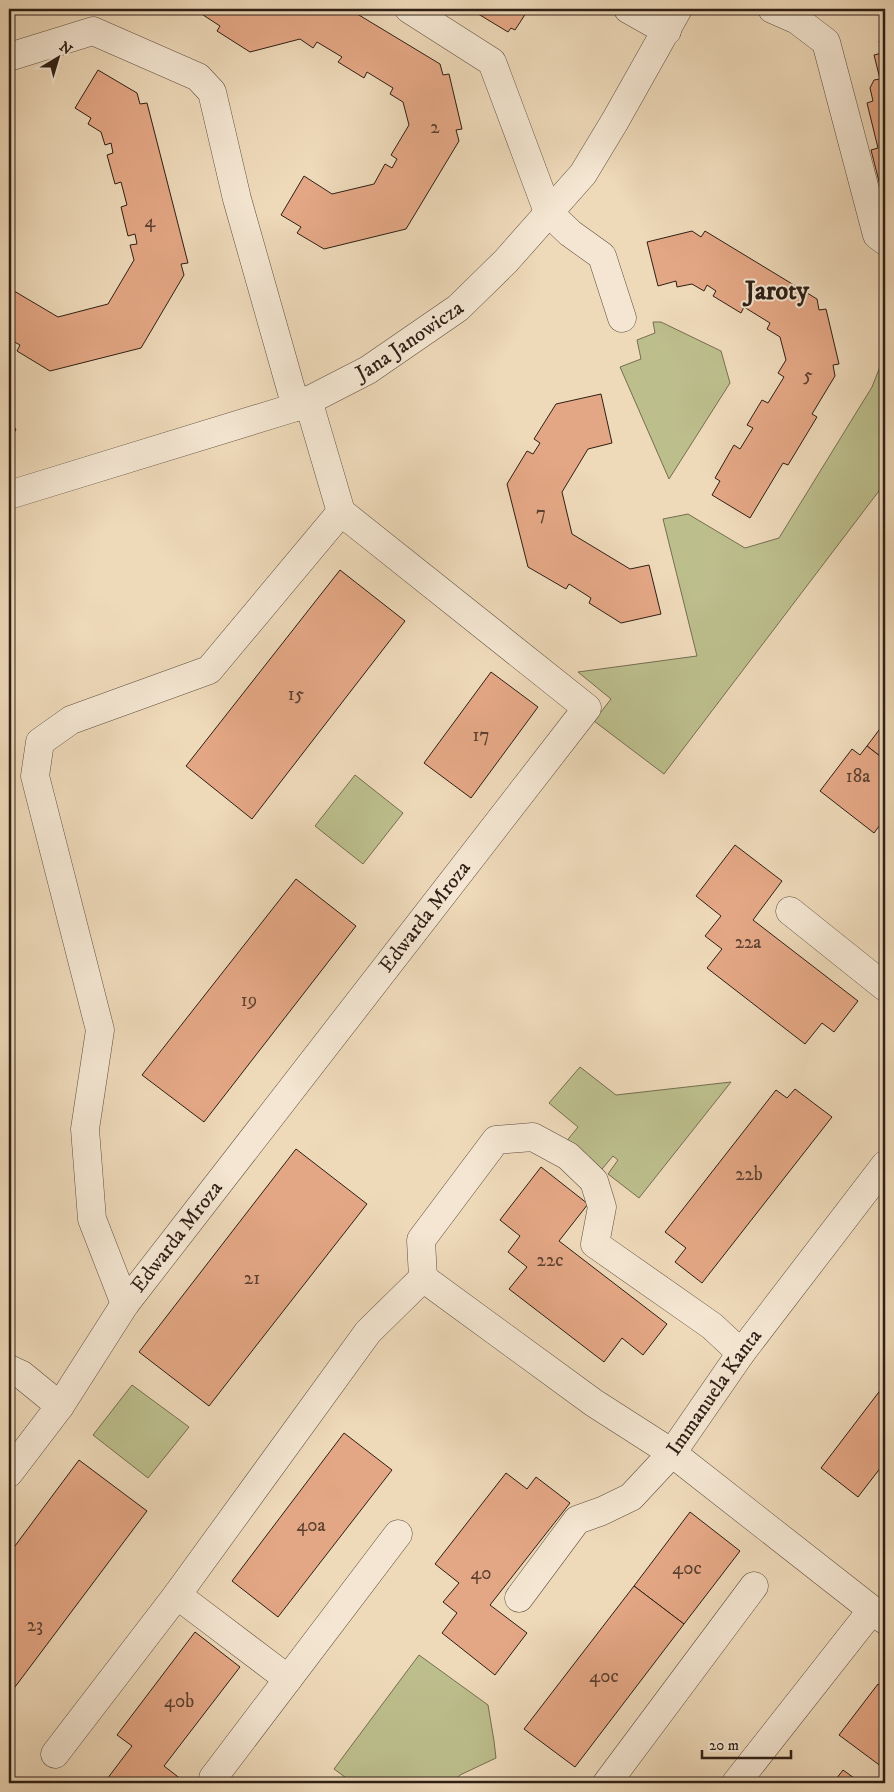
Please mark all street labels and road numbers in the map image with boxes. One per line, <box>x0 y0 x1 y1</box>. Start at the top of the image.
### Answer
street label: Jana Janowicza <box>350 295 469 388</box>
street label: Edwarda Mroza <box>374 856 477 978</box>
street label: Edwarda Mroza <box>125 1176 229 1298</box>
street label: Immanuela Kanta <box>661 1324 768 1461</box>

